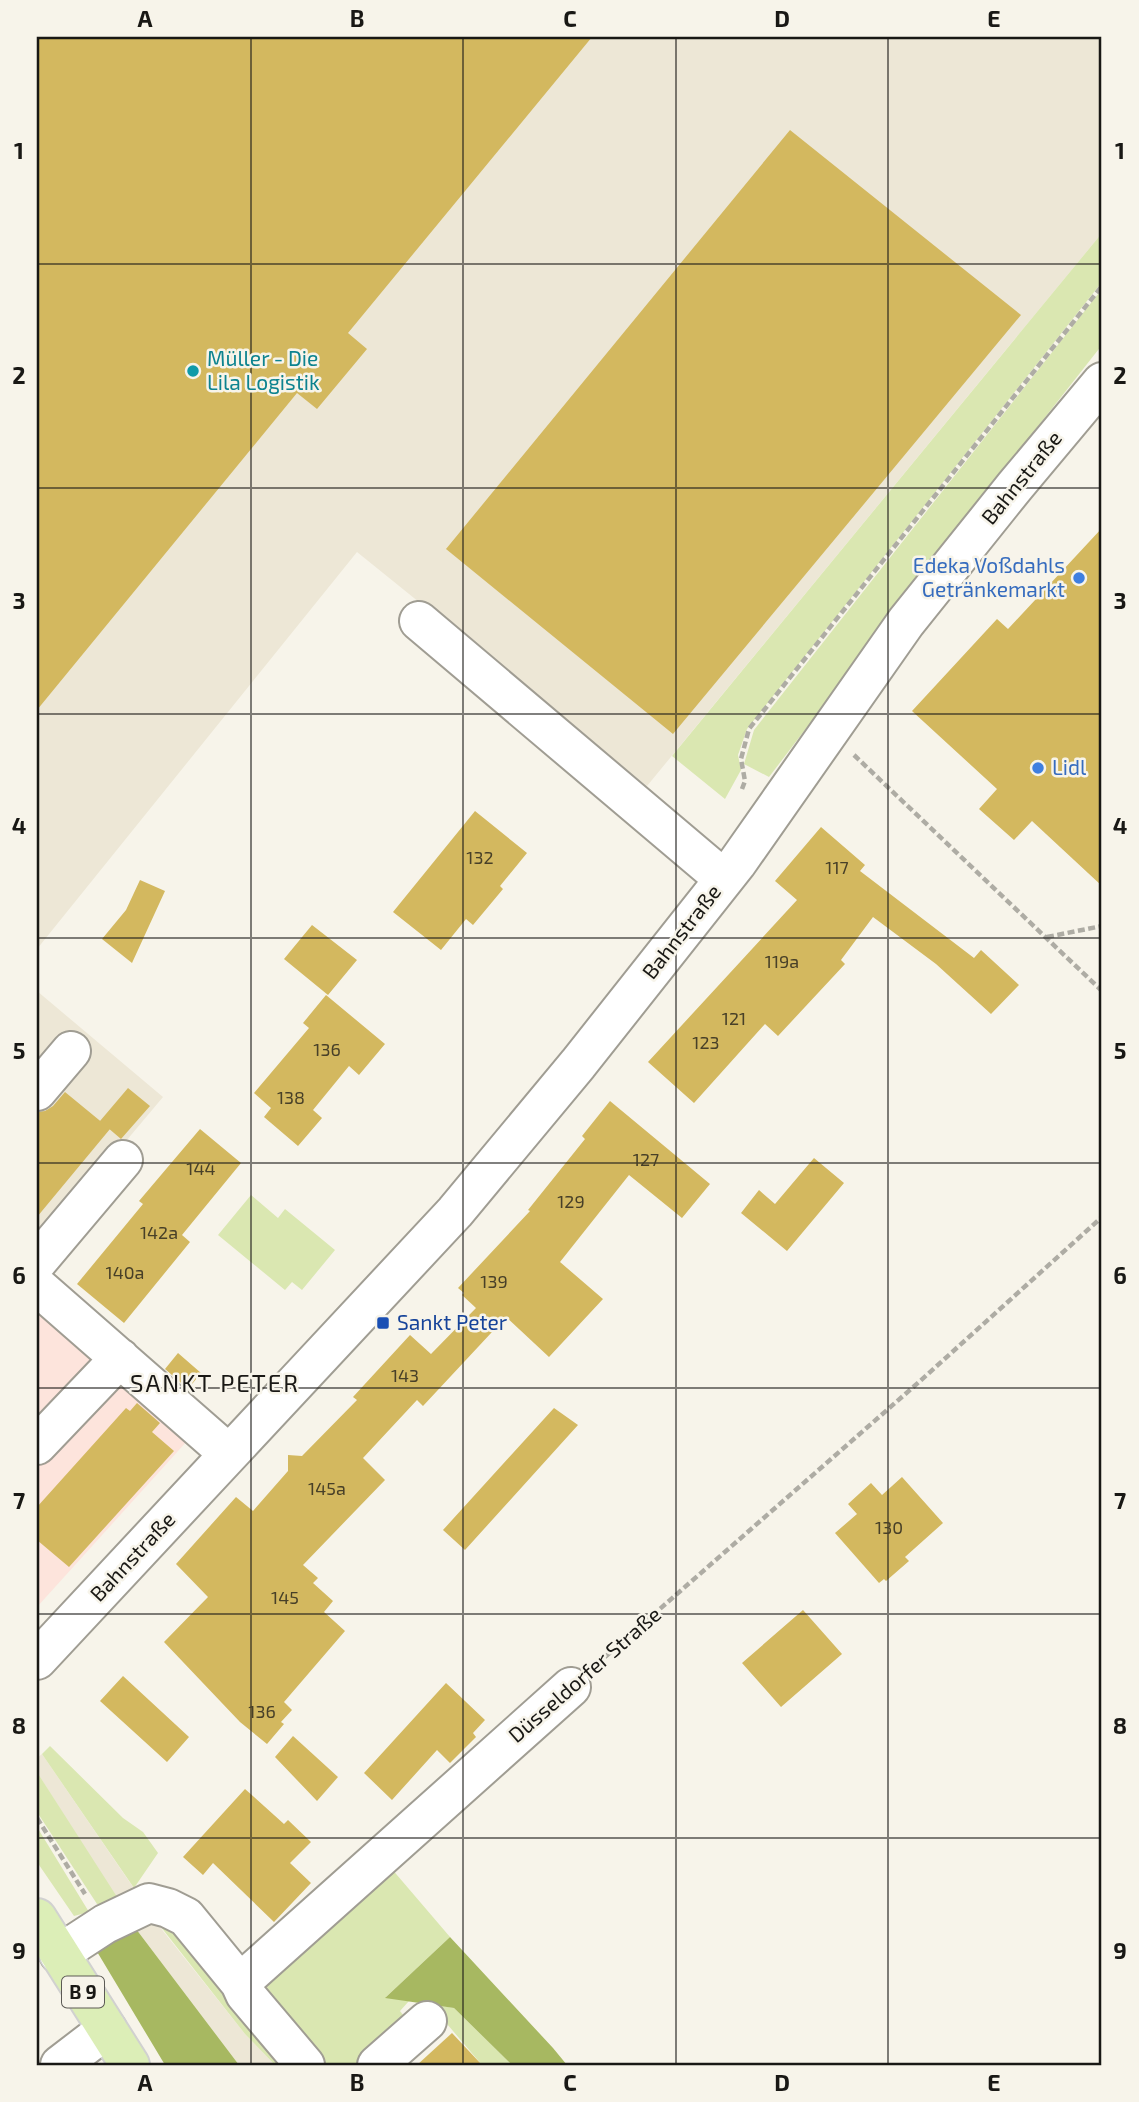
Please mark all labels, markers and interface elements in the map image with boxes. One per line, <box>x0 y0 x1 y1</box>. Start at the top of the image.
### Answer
text: A <box>137 4 153 32</box>
text: B <box>350 4 364 32</box>
text: C <box>563 4 577 32</box>
text: D <box>774 4 790 32</box>
text: E <box>987 4 1001 32</box>
text: 1 <box>14 136 24 164</box>
text: 1 <box>1115 136 1125 164</box>
place label: Müller - Die Lila Logistik <box>207 345 320 394</box>
text: 2 <box>12 361 26 389</box>
text: 2 <box>1113 361 1127 389</box>
marker: Müller - Die Lila Logistik <box>185 363 201 379</box>
street label: Bahnstraße <box>976 425 1066 529</box>
place label: Edeka Voßdahls Getränkemarkt <box>913 552 1065 601</box>
marker: Edeka Voßdahls Getränkemarkt <box>1071 570 1087 586</box>
text: 3 <box>12 586 26 614</box>
text: 3 <box>1113 586 1127 614</box>
place label: Lidl <box>1052 754 1087 779</box>
marker: Lidl <box>1030 760 1046 776</box>
text: 4 <box>12 811 26 839</box>
text: 4 <box>1113 811 1127 839</box>
house number: 132 <box>466 846 494 868</box>
house number: 117 <box>825 856 849 878</box>
street label: Bahnstraße <box>636 879 725 983</box>
house number: 119a <box>765 950 799 972</box>
house number: 121 <box>722 1007 746 1029</box>
house number: 123 <box>692 1031 720 1053</box>
text: 5 <box>13 1036 25 1064</box>
text: 5 <box>1114 1036 1126 1064</box>
house number: 136 <box>313 1038 341 1060</box>
house number: 138 <box>277 1086 305 1108</box>
house number: 127 <box>633 1148 659 1170</box>
house number: 144 <box>186 1157 216 1179</box>
house number: 129 <box>557 1190 585 1212</box>
house number: 142a <box>140 1221 178 1243</box>
text: 6 <box>12 1261 26 1289</box>
house number: 140a <box>106 1261 144 1283</box>
text: 6 <box>1113 1261 1127 1289</box>
house number: 139 <box>480 1270 508 1292</box>
place label: Sankt Peter <box>397 1309 508 1334</box>
marker: Sankt Peter <box>375 1315 391 1331</box>
house number: 143 <box>391 1364 419 1386</box>
district label: SANKT PETER <box>130 1368 300 1397</box>
house number: 145a <box>308 1477 346 1499</box>
text: 7 <box>13 1486 25 1514</box>
text: 7 <box>1114 1486 1126 1514</box>
street label: Bahnstraße <box>84 1506 180 1606</box>
house number: 130 <box>875 1516 903 1538</box>
house number: 145 <box>271 1586 299 1608</box>
street label: Düsseldorfer Straße <box>503 1601 665 1747</box>
house number: 136 <box>248 1700 276 1722</box>
text: 8 <box>12 1711 26 1739</box>
text: 8 <box>1113 1711 1127 1739</box>
text: 9 <box>12 1936 26 1964</box>
text: 9 <box>1113 1936 1127 1964</box>
road number: B 9 <box>62 1976 104 2008</box>
text: A <box>137 2068 153 2096</box>
text: B <box>350 2068 364 2096</box>
text: C <box>563 2068 577 2096</box>
text: D <box>774 2068 790 2096</box>
text: E <box>987 2068 1001 2096</box>

